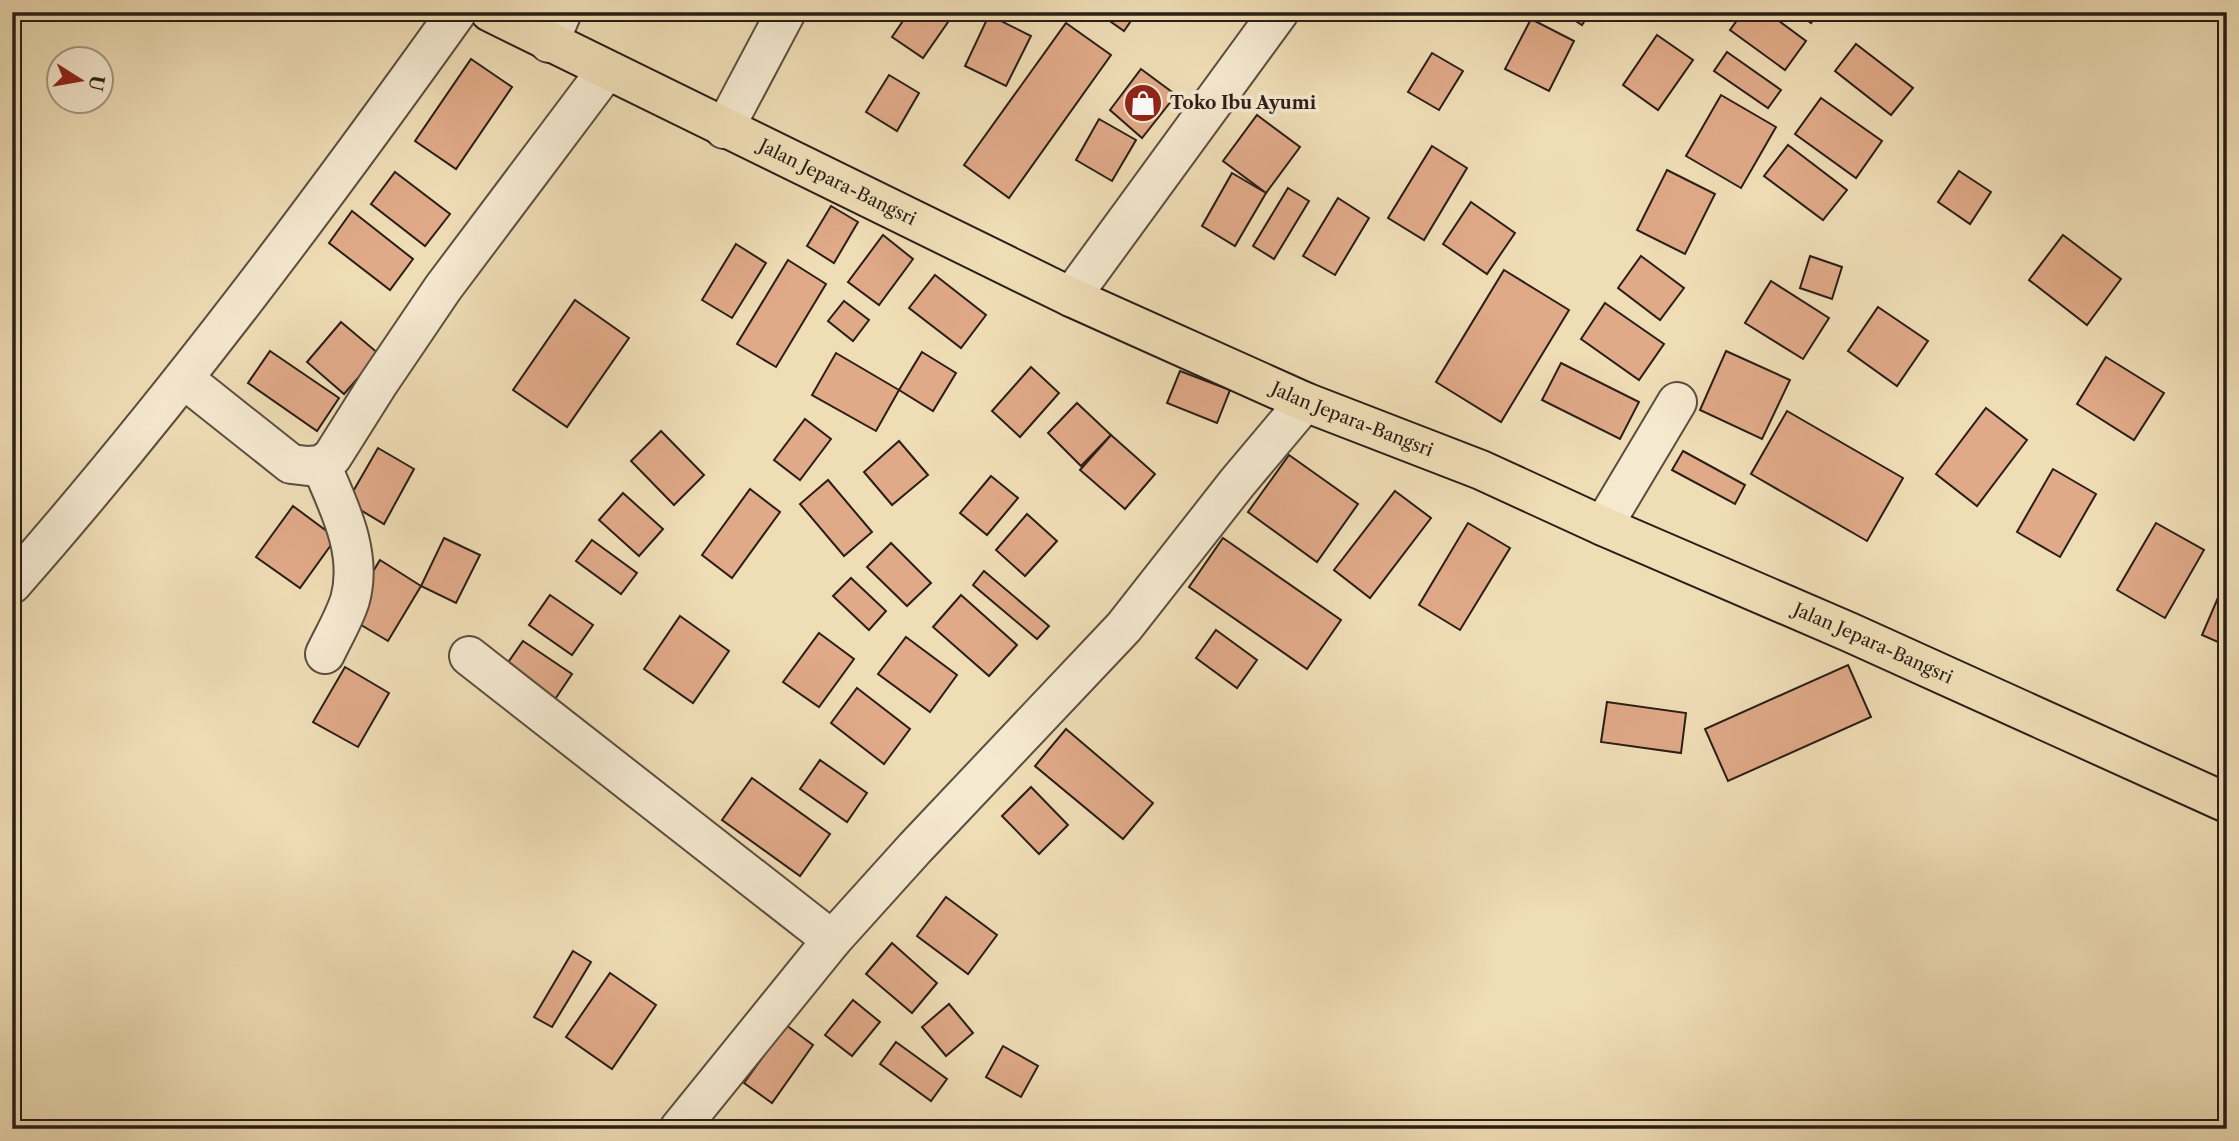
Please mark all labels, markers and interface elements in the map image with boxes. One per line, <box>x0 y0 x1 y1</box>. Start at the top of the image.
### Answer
north arrow <box>46 46 116 116</box>
text: U <box>83 73 109 93</box>
shop icon: Toko Ibu Ayumi <box>1122 82 1164 124</box>
place label: Toko Ibu Ayumi <box>1170 92 1317 114</box>
street label: Jalan Jepara-Bangsri <box>753 133 920 230</box>
street label: Jalan Jepara-Bangsri <box>1265 376 1437 462</box>
street label: Jalan Jepara-Bangsri <box>1787 597 1957 689</box>

